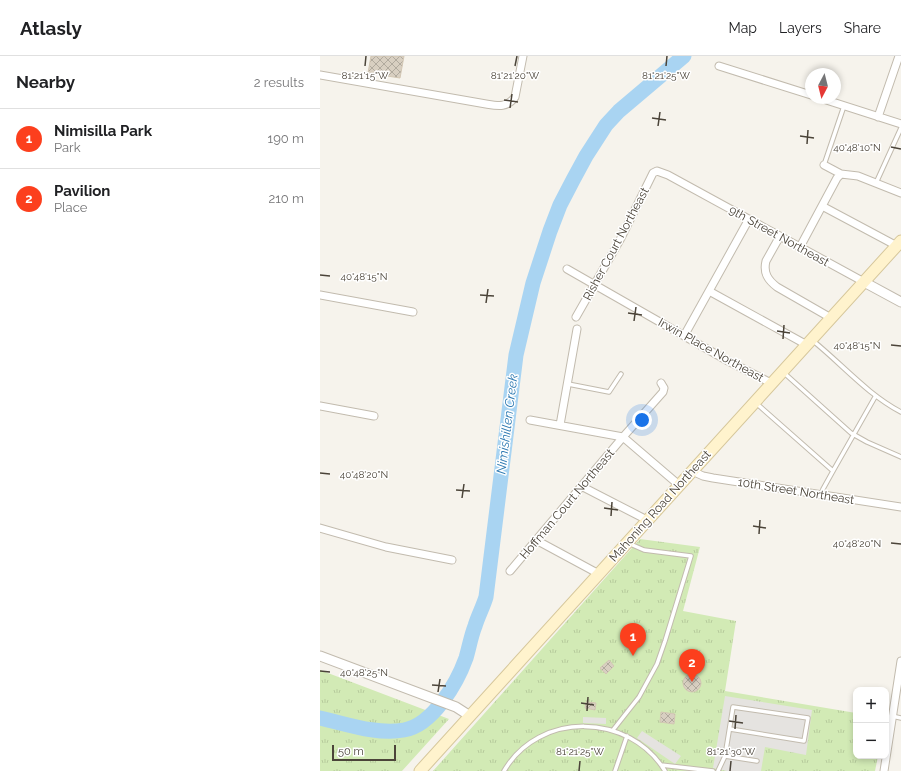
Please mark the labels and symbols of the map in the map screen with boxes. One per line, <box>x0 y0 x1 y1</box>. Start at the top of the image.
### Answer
north arrow <box>805 68 841 104</box>
text: 81°21'15"W <box>342 70 389 81</box>
text: 81°21'20"W <box>491 70 540 81</box>
text: 81°21'25"W <box>642 70 690 81</box>
text: 40°48'10"N <box>833 142 881 153</box>
street label: Risher Court Northeast <box>580 185 652 303</box>
street label: 9th Street Northeast <box>726 203 832 269</box>
text: 40°48'15"N <box>341 271 387 282</box>
street label: Irwin Place Northeast <box>656 315 766 385</box>
text: 40°48'15"N <box>834 340 880 351</box>
water label: Nimishillen Creek <box>493 373 521 475</box>
your location <box>632 410 652 430</box>
street label: Hoffman Court Northeast <box>517 446 617 562</box>
street label: Mahoning Road Northeast <box>606 447 714 565</box>
text: 40°48'20"N <box>340 469 388 480</box>
street label: 10th Street Northeast <box>737 475 855 507</box>
text: 40°48'20"N <box>833 538 881 549</box>
pin: 1 <box>620 623 646 656</box>
pin: 2 <box>679 649 705 682</box>
text: 40°48'25"N <box>340 667 388 678</box>
scale bar <box>332 743 396 762</box>
text: 81°21'25"W <box>556 746 604 757</box>
text: 81°21'30"W <box>707 746 756 757</box>

